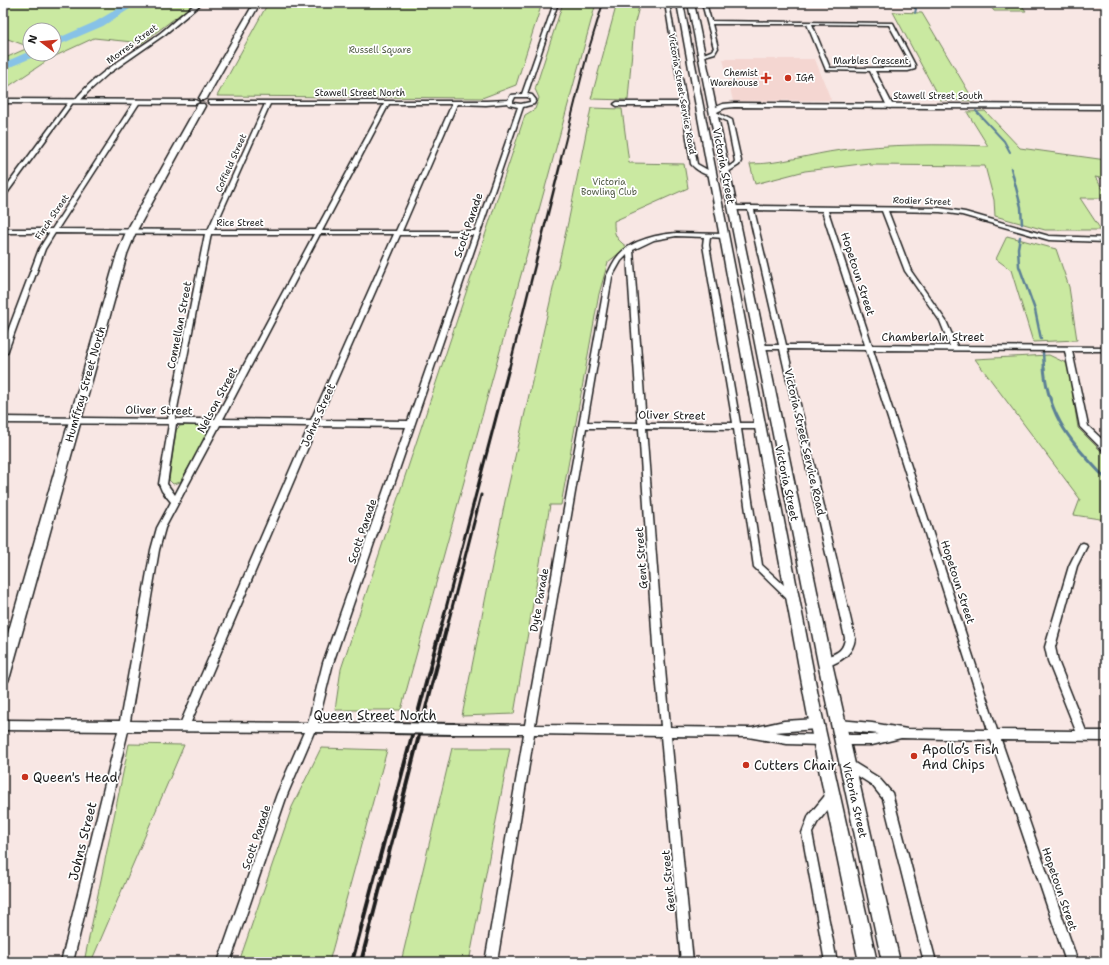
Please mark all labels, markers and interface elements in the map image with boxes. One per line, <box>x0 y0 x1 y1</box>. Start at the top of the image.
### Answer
street label: Morres Street <box>104 21 160 67</box>
north arrow <box>22 22 62 62</box>
text: N <box>24 33 41 46</box>
street label: Victoria Street Service Road <box>665 33 699 156</box>
park label: Russell Square <box>349 44 411 56</box>
street label: Marbles Crescent <box>833 55 909 67</box>
place label: Chemist Warehouse <box>710 67 758 89</box>
place label: IGA <box>796 72 814 84</box>
marker: Chemist Warehouse <box>761 73 771 83</box>
marker: IGA <box>783 73 793 83</box>
street label: Stawell Street North <box>315 87 406 99</box>
street label: Stawell Street South <box>893 90 983 102</box>
street label: Victoria Street <box>709 127 738 206</box>
street label: Coffield Street <box>213 132 249 194</box>
park label: Victoria Bowling Club <box>581 176 637 198</box>
street label: Scott Parade <box>450 191 487 260</box>
street label: Finch Street <box>32 192 72 242</box>
street label: Rodier Street <box>893 194 951 208</box>
street label: Rice Street <box>216 217 264 229</box>
street label: Hopetoun Street <box>837 230 878 318</box>
street label: Connellan Street <box>164 280 195 370</box>
street label: Humffray Street North <box>62 324 109 444</box>
street label: Chamberlain Street <box>882 330 985 345</box>
street label: Nelson Street <box>194 365 241 436</box>
street label: Victoria Street Service Road <box>782 367 828 517</box>
street label: Johns Street <box>298 381 339 449</box>
street label: Oliver Street <box>125 402 193 419</box>
street label: Oliver Street <box>638 407 706 424</box>
street label: Victoria Street <box>773 444 801 522</box>
street label: Scott Parade <box>344 497 381 566</box>
street label: Gent Street <box>632 526 651 589</box>
street label: Hopetoun Street <box>937 538 978 626</box>
street label: Dyte Parade <box>526 567 553 633</box>
street label: Queen Street North <box>313 707 437 724</box>
place label: Apollo’s Fish And Chips <box>922 741 999 773</box>
marker: Apollo’s Fish And Chips <box>909 751 919 761</box>
place label: Cutters Chair <box>754 757 837 774</box>
marker: Cutters Chair <box>741 760 751 770</box>
street label: Victoria Street <box>839 761 871 840</box>
place label: Queen's Head <box>33 769 118 786</box>
marker: Queen's Head <box>20 772 30 782</box>
street label: Johns Street <box>65 800 101 882</box>
street label: Scott Parade <box>238 803 275 872</box>
street label: Hopetoun Street <box>1038 846 1081 933</box>
street label: Gent Street <box>658 849 679 912</box>

